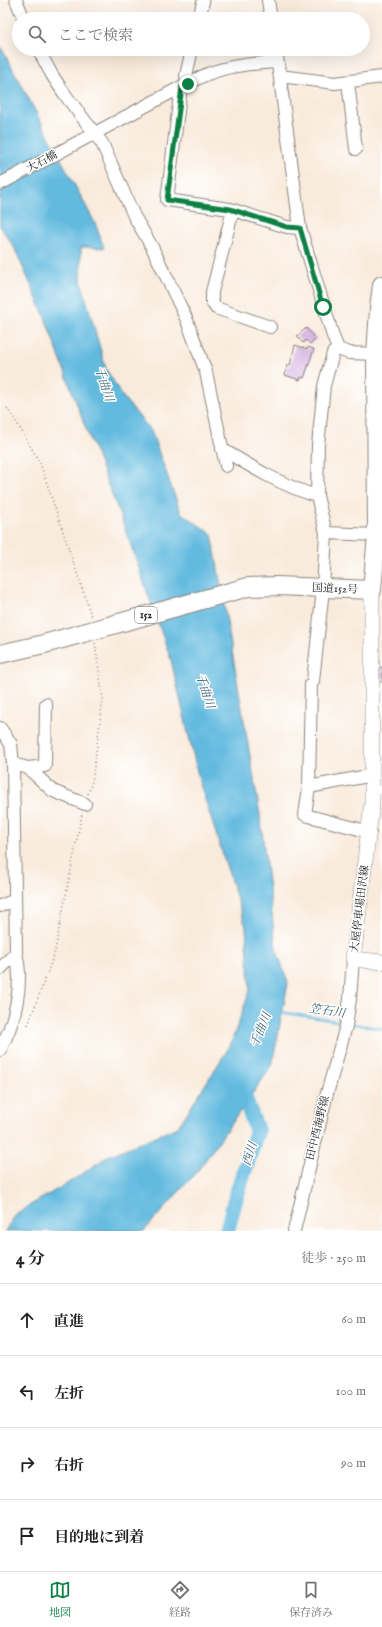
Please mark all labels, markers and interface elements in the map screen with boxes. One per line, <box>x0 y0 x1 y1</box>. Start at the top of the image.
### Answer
search box <box>12 12 370 56</box>
icon: search <box>26 23 48 45</box>
text: ここで検索 <box>58 26 133 45</box>
route end <box>179 75 197 93</box>
street label: 大石橋 <box>24 148 60 176</box>
route start <box>314 298 332 316</box>
water label: 千曲川 <box>91 365 117 405</box>
street label: 国道152号 <box>312 581 358 597</box>
road number: 152 <box>135 607 157 623</box>
water label: 千曲川 <box>192 672 218 712</box>
street label: 大屋停車場田沢線 <box>348 864 372 954</box>
water label: 笠石川 <box>308 1001 348 1022</box>
water label: 千曲川 <box>247 1009 275 1050</box>
street label: 田中西海野線 <box>303 1094 333 1162</box>
water label: 西川 <box>239 1138 261 1168</box>
text: 4 分 <box>16 1249 45 1270</box>
text: 徒歩 · 250 m <box>301 1250 366 1267</box>
icon: ahead <box>16 1309 38 1331</box>
text: 60 m <box>341 1311 366 1328</box>
text: 直進 <box>54 1312 84 1331</box>
icon: left <box>16 1381 38 1403</box>
text: 100 m <box>336 1383 366 1400</box>
text: 左折 <box>54 1384 84 1403</box>
icon: right <box>16 1453 38 1475</box>
text: 90 m <box>341 1455 366 1472</box>
text: 右折 <box>54 1456 84 1475</box>
icon: arrive <box>16 1525 38 1547</box>
text: 目的地に到着 <box>54 1528 144 1547</box>
tab: 地図 <box>49 1579 71 1620</box>
tab: 経路 <box>169 1579 191 1620</box>
tab: 保存済み <box>289 1579 333 1620</box>

